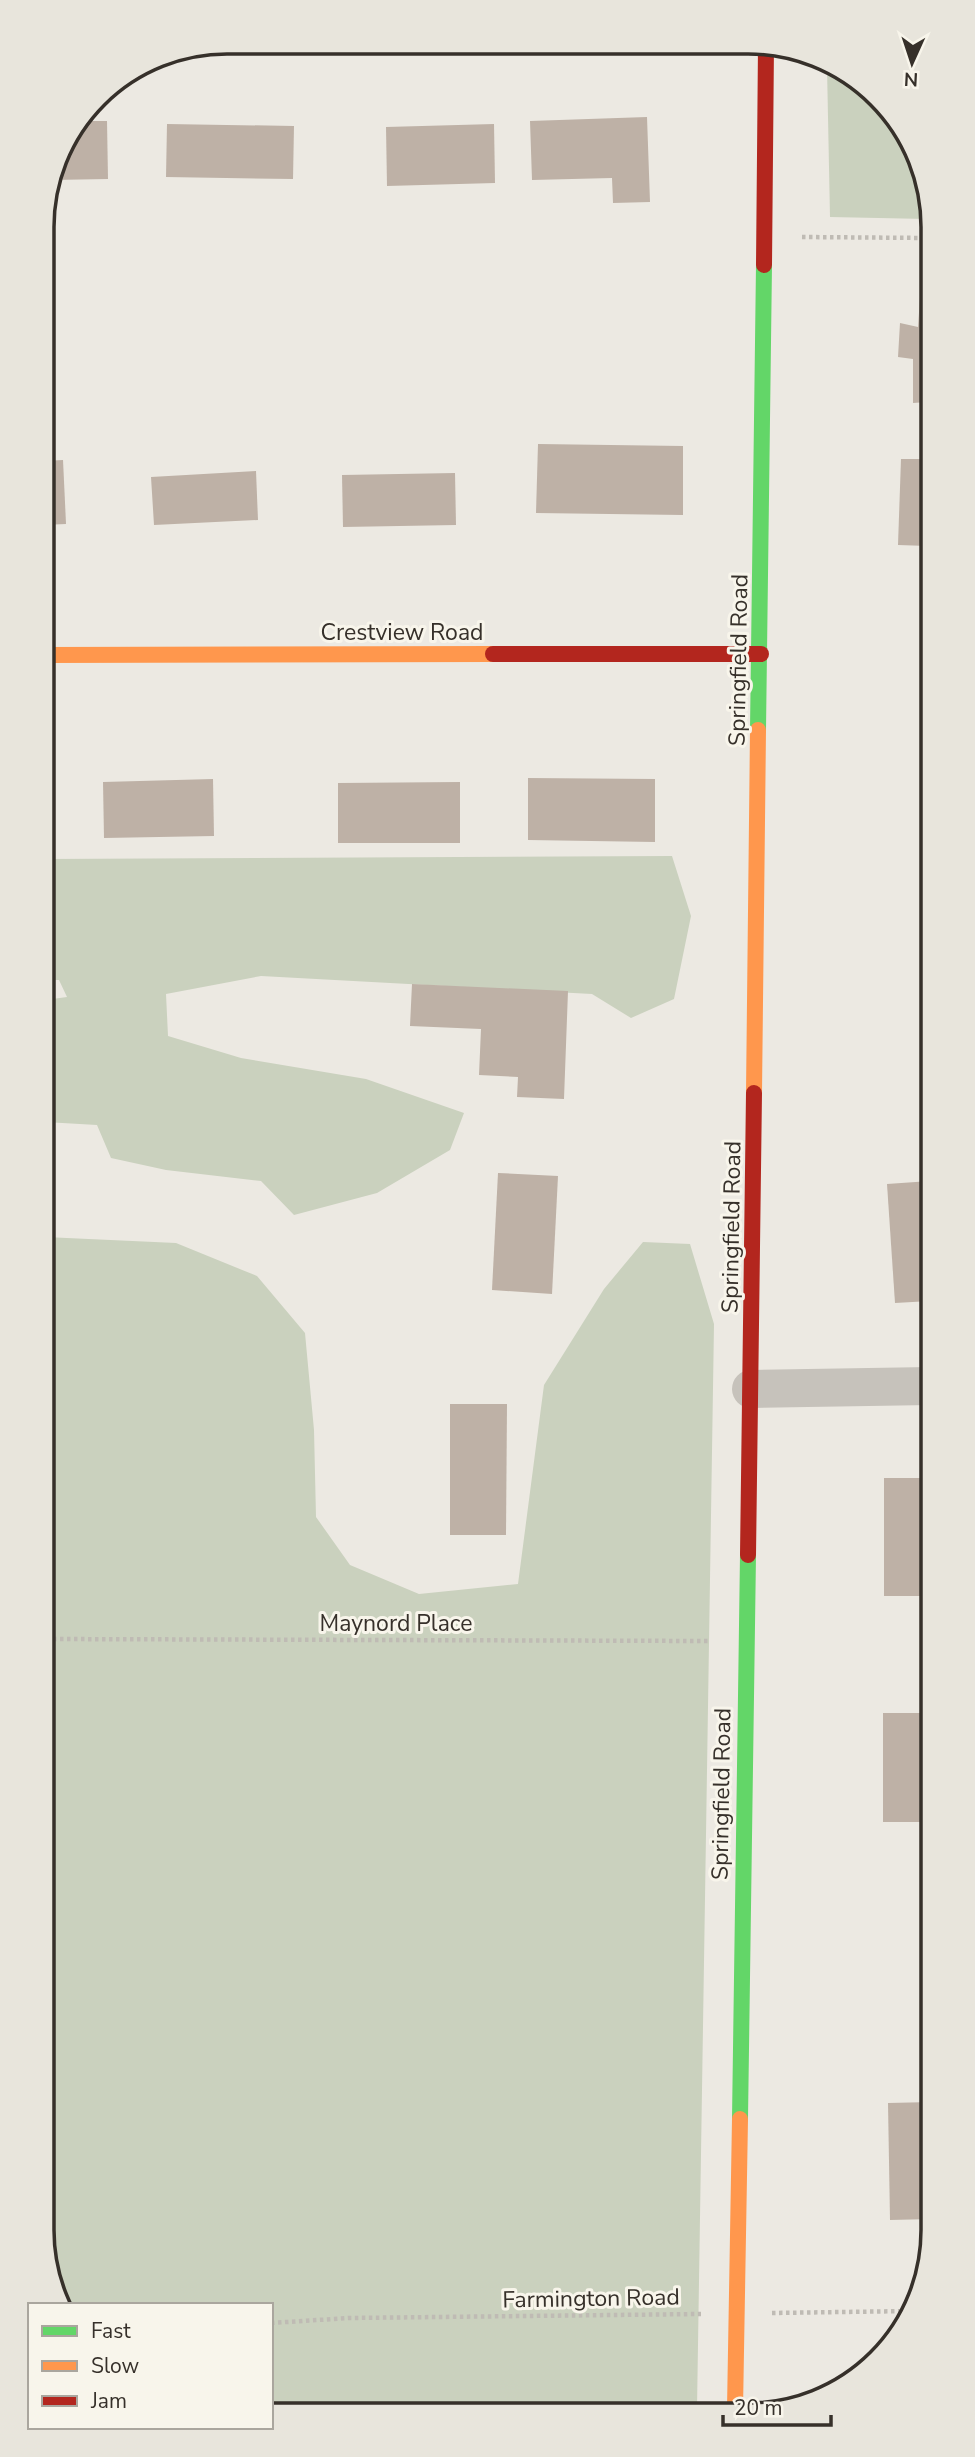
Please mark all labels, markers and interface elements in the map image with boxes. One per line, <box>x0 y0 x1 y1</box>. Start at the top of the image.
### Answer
north arrow <box>877 28 947 98</box>
text: N <box>903 66 919 92</box>
street label: Springfield Road <box>721 574 756 746</box>
street label: Crestview Road <box>321 617 483 648</box>
street label: Springfield Road <box>714 1141 749 1313</box>
street label: Maynord Place <box>319 1608 473 1639</box>
street label: Springfield Road <box>704 1708 739 1880</box>
street label: Farmington Road <box>502 2281 680 2316</box>
legend <box>28 2303 273 2429</box>
text: Fast <box>91 2317 131 2345</box>
text: Slow <box>91 2352 140 2380</box>
scale bar <box>723 2384 832 2428</box>
text: Jam <box>90 2387 127 2415</box>
text: 20 m <box>734 2394 783 2422</box>

